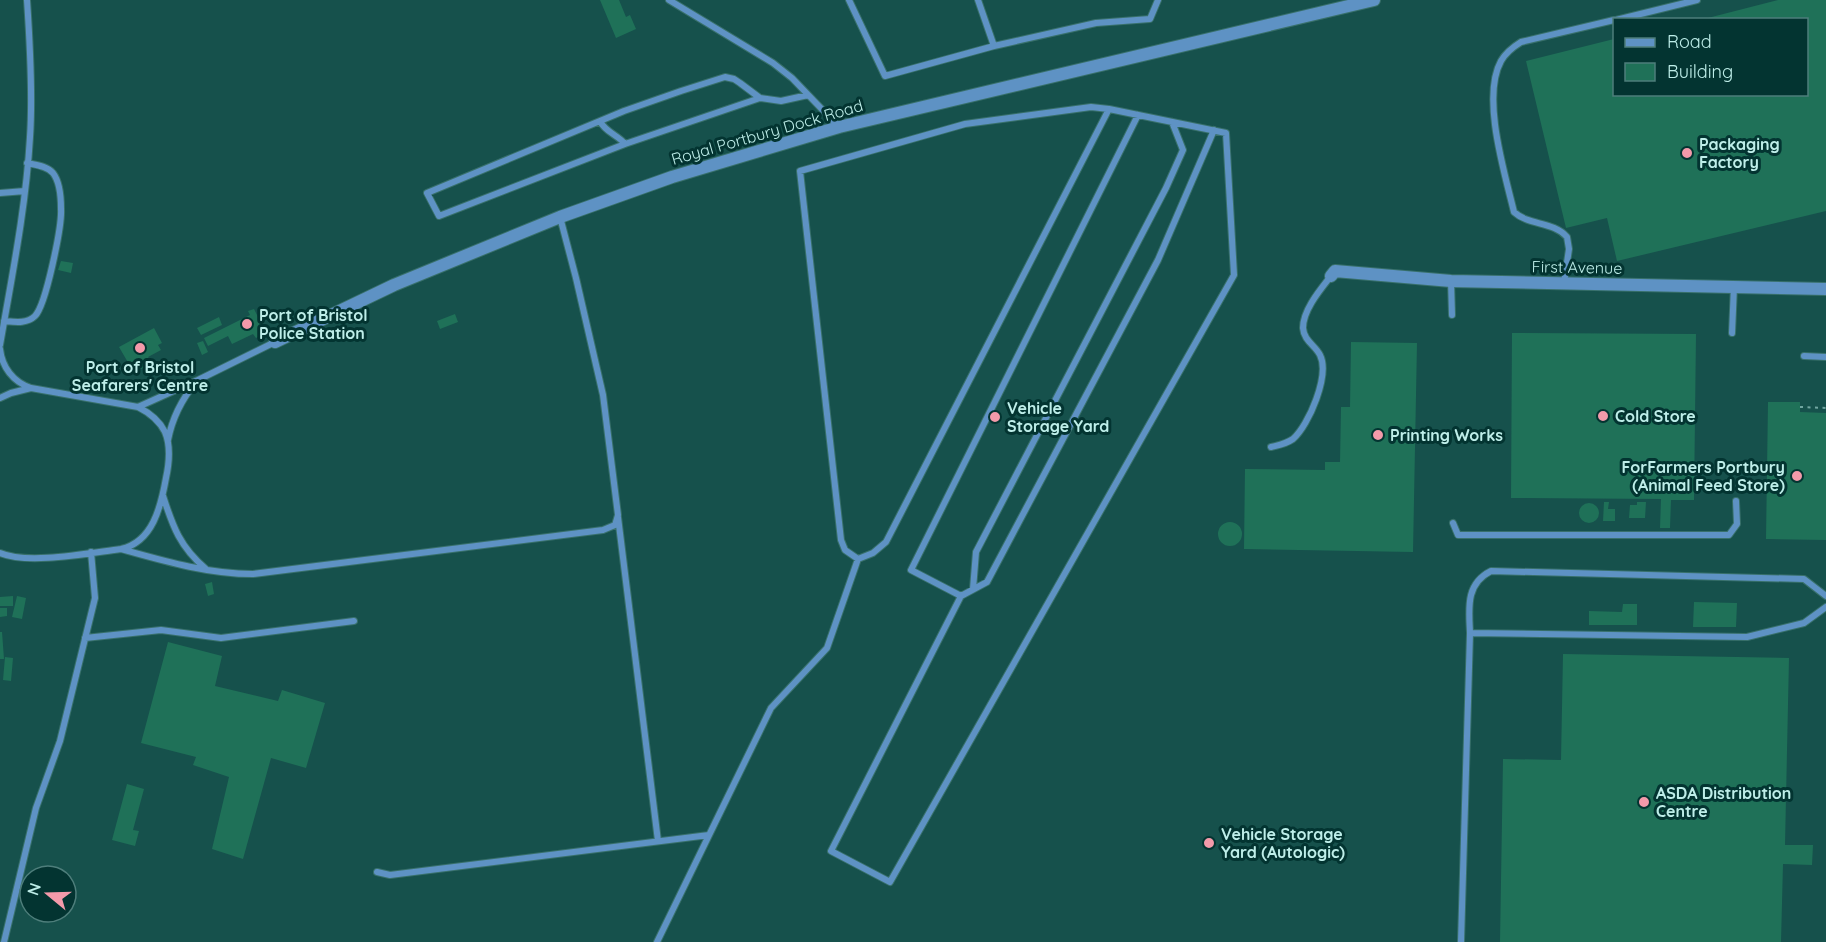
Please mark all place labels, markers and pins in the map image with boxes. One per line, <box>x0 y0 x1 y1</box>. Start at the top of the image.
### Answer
place label: Packaging Factory <box>1699 134 1780 172</box>
marker: Packaging Factory <box>1680 146 1694 160</box>
place label: Port of Bristol Police Station <box>259 305 368 343</box>
marker: Port of Bristol Police Station <box>240 317 254 331</box>
marker: Port of Bristol Seafarers' Centre <box>133 341 147 355</box>
place label: Port of Bristol Seafarers' Centre <box>72 357 208 395</box>
place label: Vehicle Storage Yard <box>1007 398 1109 436</box>
place label: Cold Store <box>1615 406 1696 426</box>
marker: Cold Store <box>1596 409 1610 423</box>
marker: Vehicle Storage Yard <box>988 410 1002 424</box>
place label: Printing Works <box>1390 425 1503 445</box>
marker: Printing Works <box>1371 428 1385 442</box>
place label: ForFarmers Portbury (Animal Feed Store) <box>1622 457 1785 495</box>
marker: ForFarmers Portbury (Animal Feed Store) <box>1790 469 1804 483</box>
place label: ASDA Distribution Centre <box>1656 783 1791 821</box>
marker: ASDA Distribution Centre <box>1637 795 1651 809</box>
place label: Vehicle Storage Yard (Autologic) <box>1221 824 1345 862</box>
marker: Vehicle Storage Yard (Autologic) <box>1202 836 1216 850</box>

